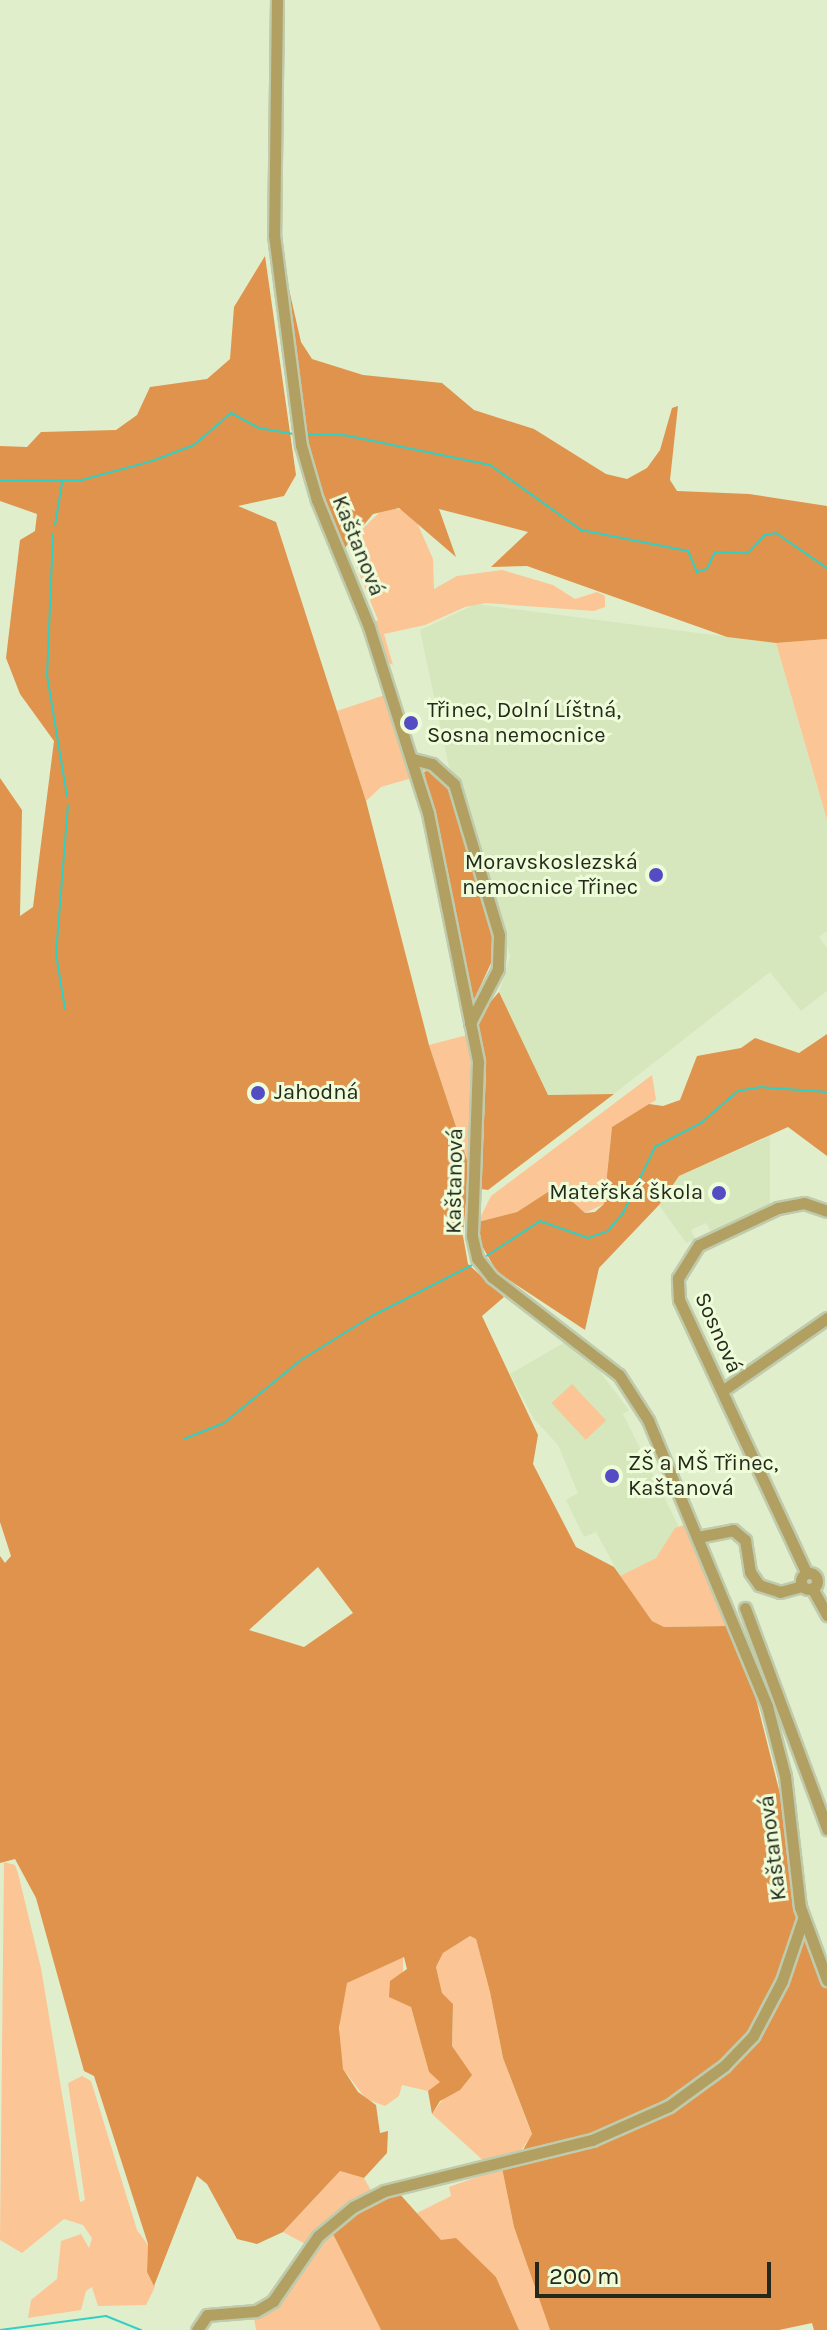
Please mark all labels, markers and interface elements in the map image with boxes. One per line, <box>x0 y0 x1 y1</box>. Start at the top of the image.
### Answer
street label: Kaštanová <box>326 492 390 600</box>
place label: Třinec, Dolní Líštná, Sosna nemocnice <box>427 697 621 748</box>
marker: Třinec, Dolní Líštná, Sosna nemocnice <box>402 714 420 732</box>
place label: Moravskoslezská nemocnice Třinec <box>462 849 638 900</box>
marker: Moravskoslezská nemocnice Třinec <box>645 864 667 886</box>
place label: Jahodná <box>274 1080 359 1106</box>
marker: Jahodná <box>249 1084 267 1102</box>
street label: Kaštanová <box>441 1128 469 1234</box>
place label: Mateřská škola <box>549 1180 703 1206</box>
marker: Mateřská škola <box>710 1184 728 1202</box>
street label: Sosnová <box>689 1289 747 1377</box>
place label: ZŠ a MŠ Třinec, Kaštanová <box>628 1450 778 1502</box>
marker: ZŠ a MŠ Třinec, Kaštanová <box>603 1467 621 1485</box>
street label: Kaštanová <box>753 1794 793 1902</box>
scale bar <box>539 2246 775 2296</box>
text: 200 m <box>549 2262 620 2290</box>

